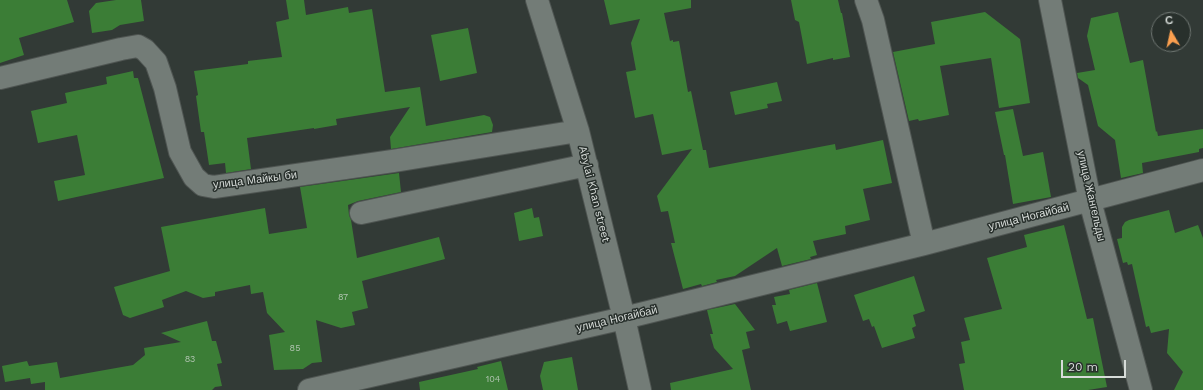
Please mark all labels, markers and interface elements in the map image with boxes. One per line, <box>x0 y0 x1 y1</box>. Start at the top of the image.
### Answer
north arrow <box>1151 12 1191 52</box>
text: С <box>1164 14 1174 28</box>
street label: Abylai Khan street <box>576 145 612 243</box>
street label: улица Жангельды <box>1074 149 1108 243</box>
street label: улица Майкы би <box>212 168 298 192</box>
street label: улица Ногайбай <box>987 201 1071 233</box>
house number: 87 <box>338 292 348 302</box>
street label: улица Ногайбай <box>575 303 659 335</box>
house number: 85 <box>290 343 300 353</box>
scale bar <box>1063 352 1128 378</box>
house number: 83 <box>185 354 195 364</box>
text: 20 m <box>1068 360 1098 374</box>
house number: 104 <box>486 374 500 384</box>

